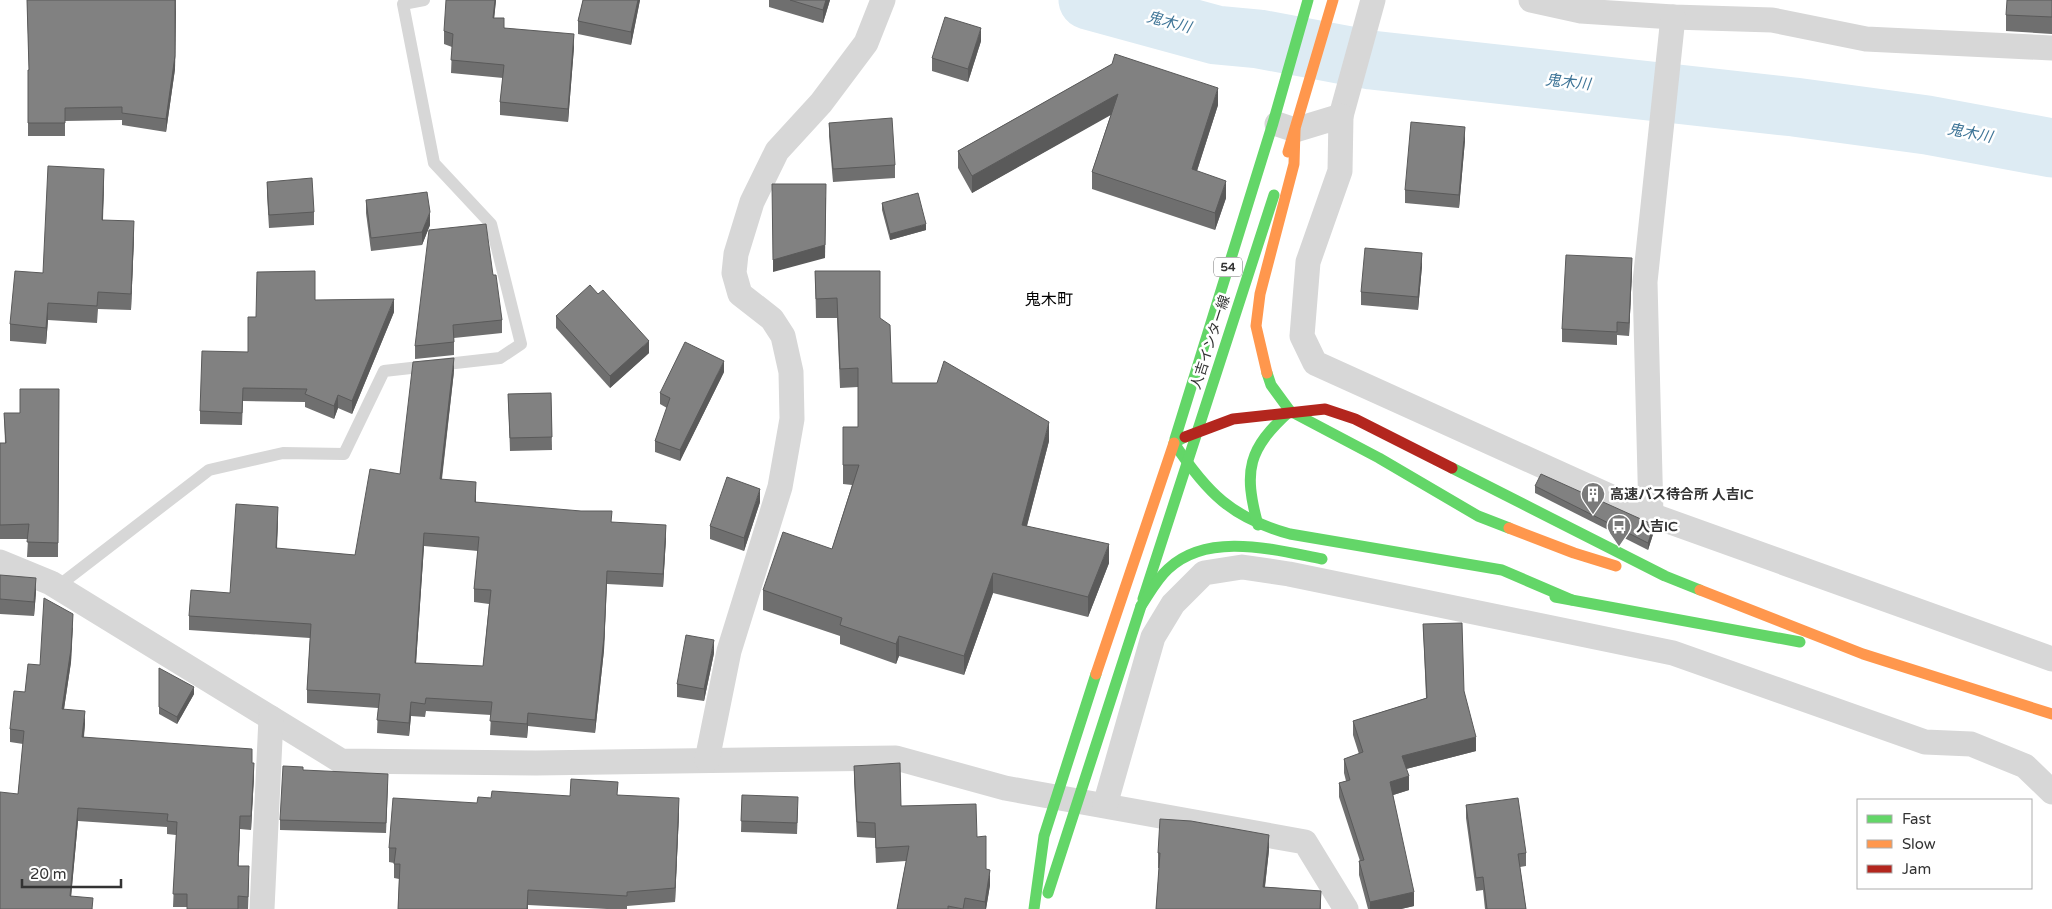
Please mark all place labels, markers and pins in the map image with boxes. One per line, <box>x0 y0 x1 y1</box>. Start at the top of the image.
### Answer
building icon: 高速バス待合所 人吉IC <box>1580 481 1606 515</box>
place label: 高速バス待合所 人吉IC <box>1610 486 1754 503</box>
bus stop icon: 人吉IC <box>1606 513 1632 547</box>
place label: 人吉IC <box>1636 518 1678 535</box>

